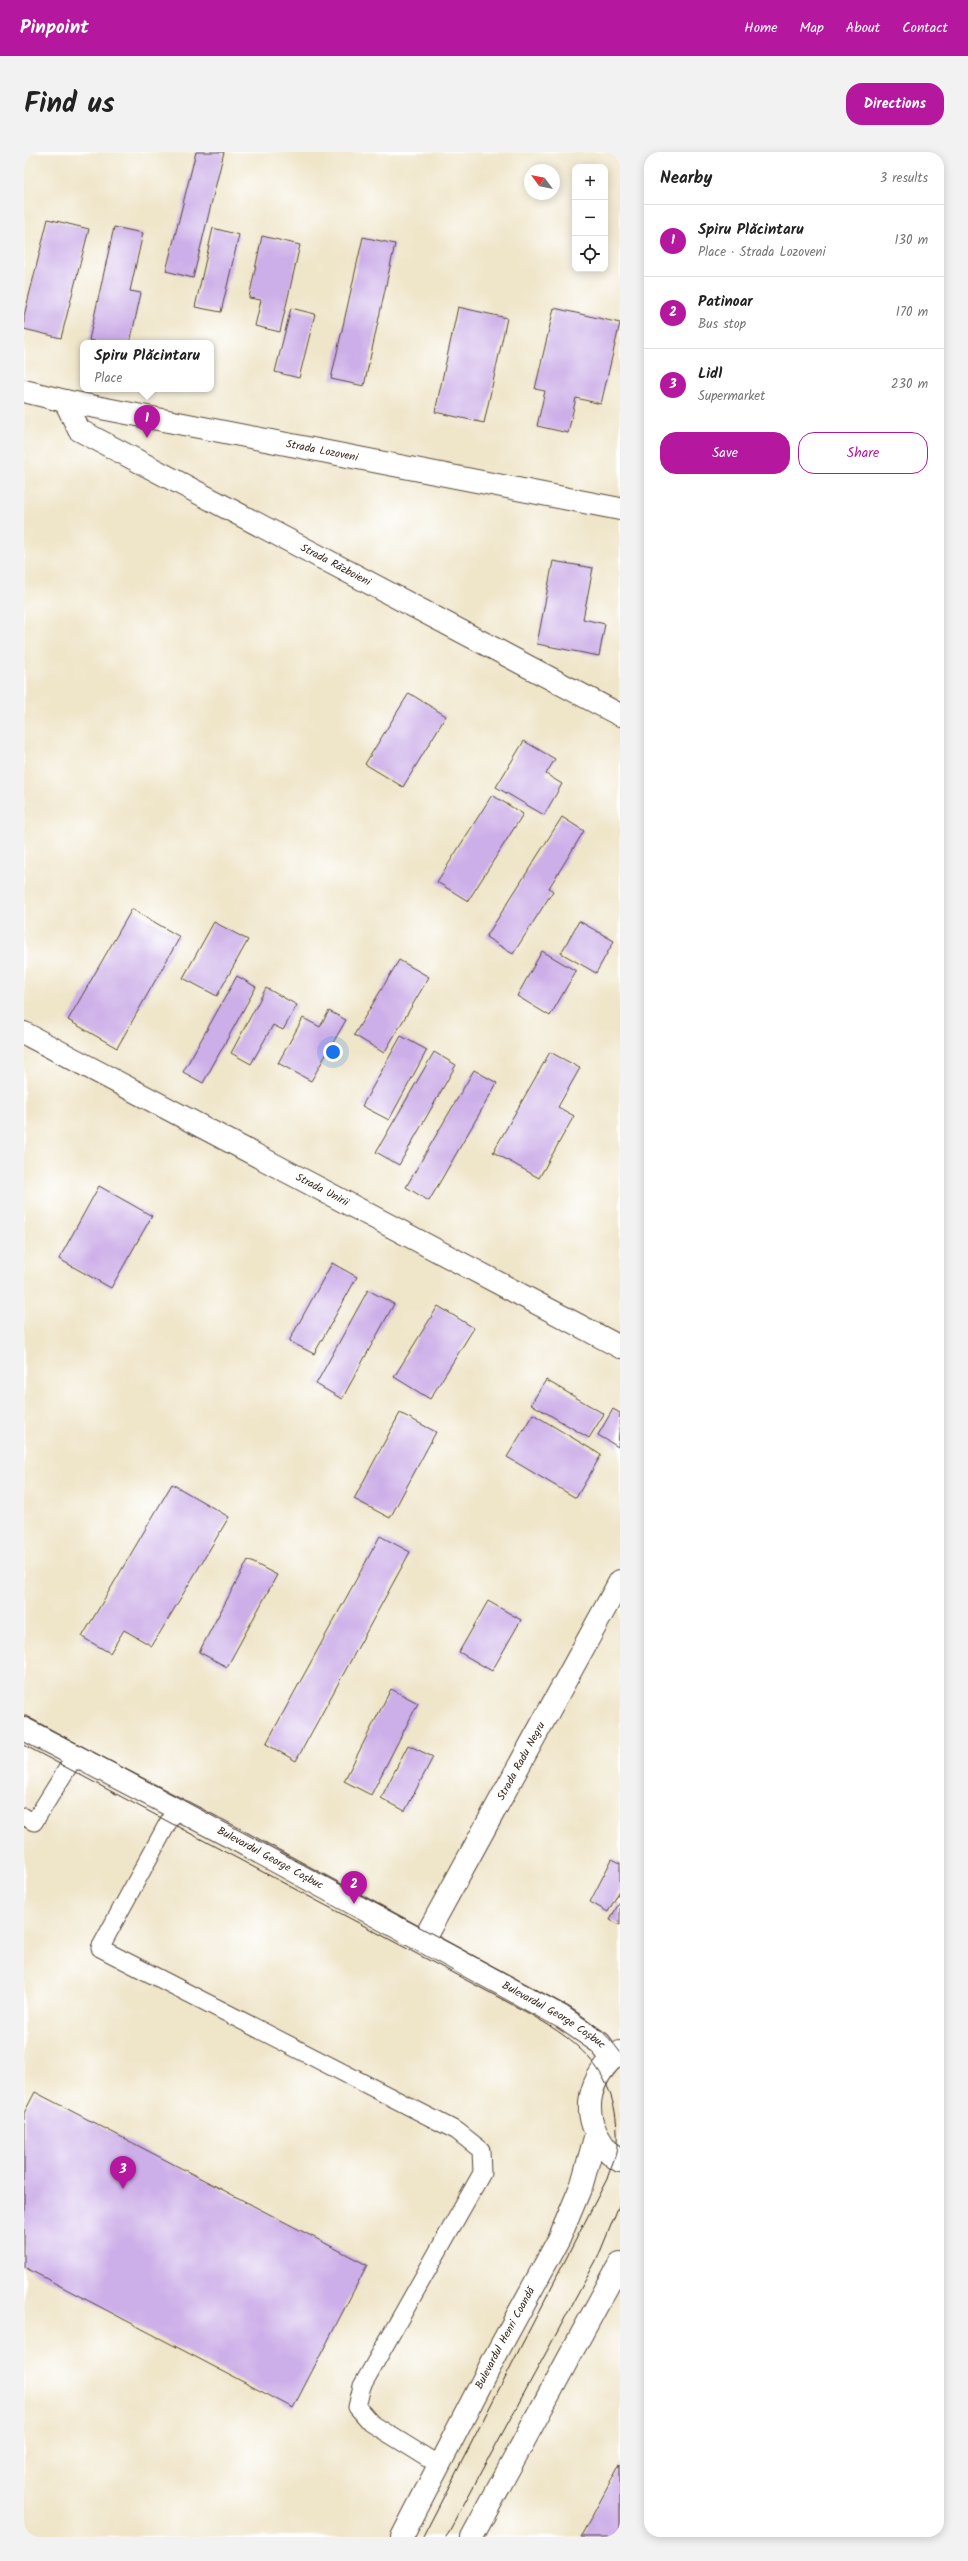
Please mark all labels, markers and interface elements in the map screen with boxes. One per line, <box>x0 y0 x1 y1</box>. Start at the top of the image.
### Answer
text: Pinpoint <box>20 13 89 43</box>
text: Home <box>744 17 778 39</box>
text: Map <box>800 17 824 39</box>
text: About <box>846 17 880 39</box>
text: Contact <box>902 17 948 39</box>
text: Find us <box>24 82 115 127</box>
button: Directions <box>846 83 944 125</box>
north arrow <box>524 164 560 200</box>
map controls <box>572 164 608 272</box>
button: + <box>572 164 608 200</box>
text: Nearby <box>660 165 712 192</box>
text: 3 results <box>880 168 928 189</box>
button: − <box>572 200 608 236</box>
text: Spiru Plăcintaru <box>698 218 803 242</box>
text: 1 <box>671 230 675 251</box>
text: 130 m <box>894 230 928 251</box>
button: locate <box>572 236 608 272</box>
text: Place · Strada Lozoveni <box>698 242 826 263</box>
text: Patinoar <box>698 290 753 314</box>
text: 2 <box>669 302 677 323</box>
text: 170 m <box>896 302 928 323</box>
text: Bus stop <box>698 314 746 335</box>
popup <box>80 340 214 392</box>
text: Spiru Plăcintaru <box>94 344 200 368</box>
text: Lidl <box>698 362 722 386</box>
text: Place <box>94 368 122 389</box>
text: 3 <box>669 374 677 395</box>
text: 230 m <box>891 374 928 395</box>
text: Supermarket <box>698 386 765 407</box>
pin: 1 <box>134 405 160 438</box>
button: Save <box>660 432 790 474</box>
button: Share <box>798 432 928 474</box>
street label: Strada Lozoveni <box>284 435 360 467</box>
street label: Strada Războieni <box>297 539 374 591</box>
your location <box>323 1042 343 1062</box>
street label: Strada Unirii <box>292 1169 352 1212</box>
street label: Strada Radu Negru <box>493 1718 551 1804</box>
street label: Bulevardul George Coșbuc <box>214 1822 327 1894</box>
pin: 2 <box>341 1871 367 1904</box>
street label: Bulevardul George Coșbuc <box>498 1977 610 2052</box>
pin: 3 <box>110 2156 136 2189</box>
street label: Bulevardul Henri Coandă <box>471 2282 541 2393</box>

